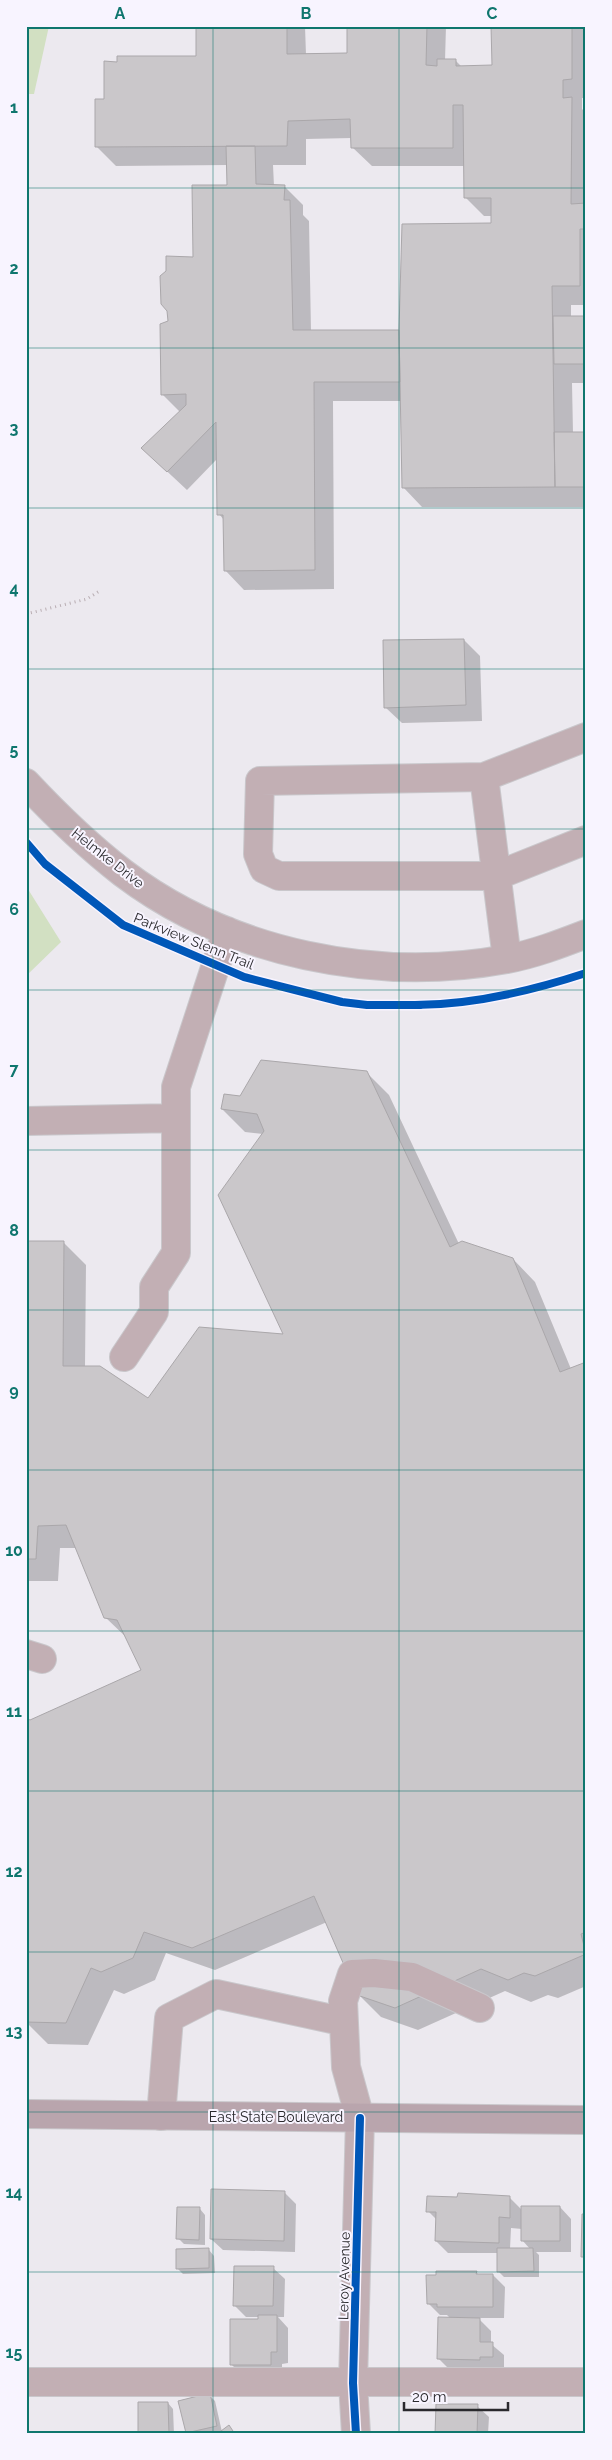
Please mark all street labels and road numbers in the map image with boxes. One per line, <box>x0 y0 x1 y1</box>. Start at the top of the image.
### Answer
street label: Helmke Drive <box>69 825 147 891</box>
street label: Parkview Slenn Trail <box>131 910 257 973</box>
street label: East State Boulevard <box>209 2109 343 2125</box>
street label: Leroy Avenue <box>335 2232 353 2320</box>

